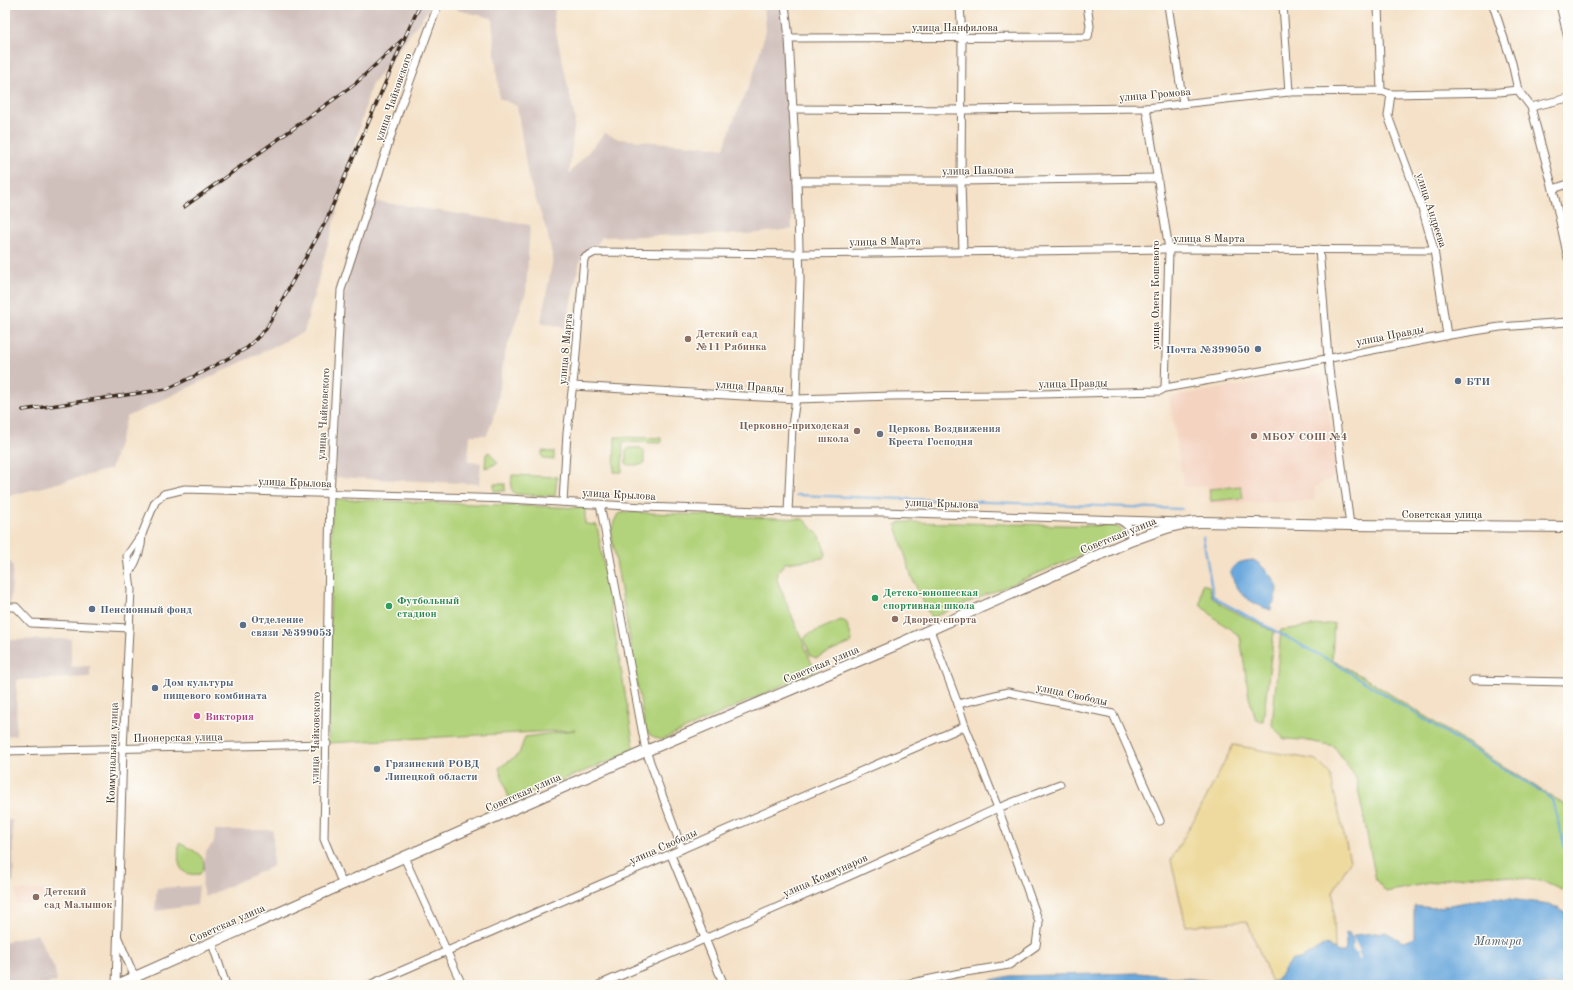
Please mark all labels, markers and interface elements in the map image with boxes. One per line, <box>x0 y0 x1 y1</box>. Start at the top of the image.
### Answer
street label: улица Панфилова <box>912 23 999 34</box>
street label: улица Чайковского <box>374 52 415 143</box>
street label: улица Громова <box>1119 87 1192 104</box>
street label: улица Павлова <box>942 165 1015 178</box>
street label: улица Андреева <box>1413 172 1448 250</box>
street label: улица 8 Марта <box>1173 234 1245 245</box>
street label: улица 8 Марта <box>849 236 922 249</box>
street label: улица Олега Кошевого <box>1151 240 1162 350</box>
street label: улица 8 Марта <box>558 312 575 385</box>
street label: улица Правды <box>1355 324 1425 348</box>
place label: Детский сад №11 Рябинка <box>696 329 767 353</box>
marker: Детский сад №11 Рябинка <box>683 334 693 344</box>
marker: Почта №399050 <box>1253 344 1263 354</box>
place label: Почта №399050 <box>1166 345 1250 356</box>
street label: улица Чайковского <box>317 368 332 460</box>
marker: БТИ <box>1453 376 1463 386</box>
place label: БТИ <box>1466 377 1490 388</box>
street label: улица Правды <box>1038 378 1108 391</box>
street label: улица Правды <box>715 380 785 395</box>
place label: Церковно-приходская школа <box>739 421 849 445</box>
place label: Церковь Воздвижения Креста Господня <box>888 424 1001 448</box>
marker: Церковно-приходская школа <box>852 426 862 436</box>
marker: Церковь Воздвижения Креста Господня <box>875 429 885 439</box>
marker: МБОУ СОШ №4 <box>1249 431 1259 441</box>
place label: МБОУ СОШ №4 <box>1262 432 1347 443</box>
street label: улица Крылова <box>258 477 333 490</box>
street label: улица Крылова <box>582 488 657 503</box>
street label: улица Крылова <box>905 498 980 511</box>
street label: Советская улица <box>1401 510 1483 521</box>
street label: Советская улица <box>1079 516 1159 557</box>
place label: Детско-юношеская спортивная школа <box>883 588 978 612</box>
marker: Детско-юношеская спортивная школа <box>870 593 880 603</box>
place label: Футбольный стадион <box>397 596 459 620</box>
marker: Футбольный стадион <box>384 601 394 611</box>
marker: Пенсионный фонд <box>87 604 97 614</box>
place label: Пенсионный фонд <box>100 605 192 616</box>
marker: Дворец спорта <box>890 614 900 624</box>
place label: Отделение связи №399053 <box>251 615 332 639</box>
place label: Дворец спорта <box>903 615 977 626</box>
marker: Отделение связи №399053 <box>238 620 248 630</box>
street label: Советская улица <box>782 644 862 686</box>
place label: Дом культуры пищевого комбината <box>163 678 268 702</box>
marker: Дом культуры пищевого комбината <box>150 683 160 693</box>
street label: улица Свободы <box>1035 683 1108 708</box>
street label: улица Чайковского <box>310 692 323 784</box>
street label: Коммунальная улица <box>106 701 121 804</box>
marker: Виктория <box>192 711 202 721</box>
place label: Виктория <box>205 712 254 723</box>
street label: Пионерская улица <box>133 732 223 745</box>
place label: Грязинский РОВД Липецкой области <box>385 759 479 783</box>
marker: Грязинский РОВД Липецкой области <box>372 764 382 774</box>
street label: Советская улица <box>484 772 563 815</box>
street label: улица Свободы <box>628 828 699 867</box>
street label: улица Коммунаров <box>782 853 869 900</box>
place label: Детский сад Малышок <box>44 887 113 911</box>
marker: Детский сад Малышок <box>31 892 41 902</box>
street label: Советская улица <box>188 903 267 946</box>
water label: Матыра <box>1473 936 1523 948</box>

